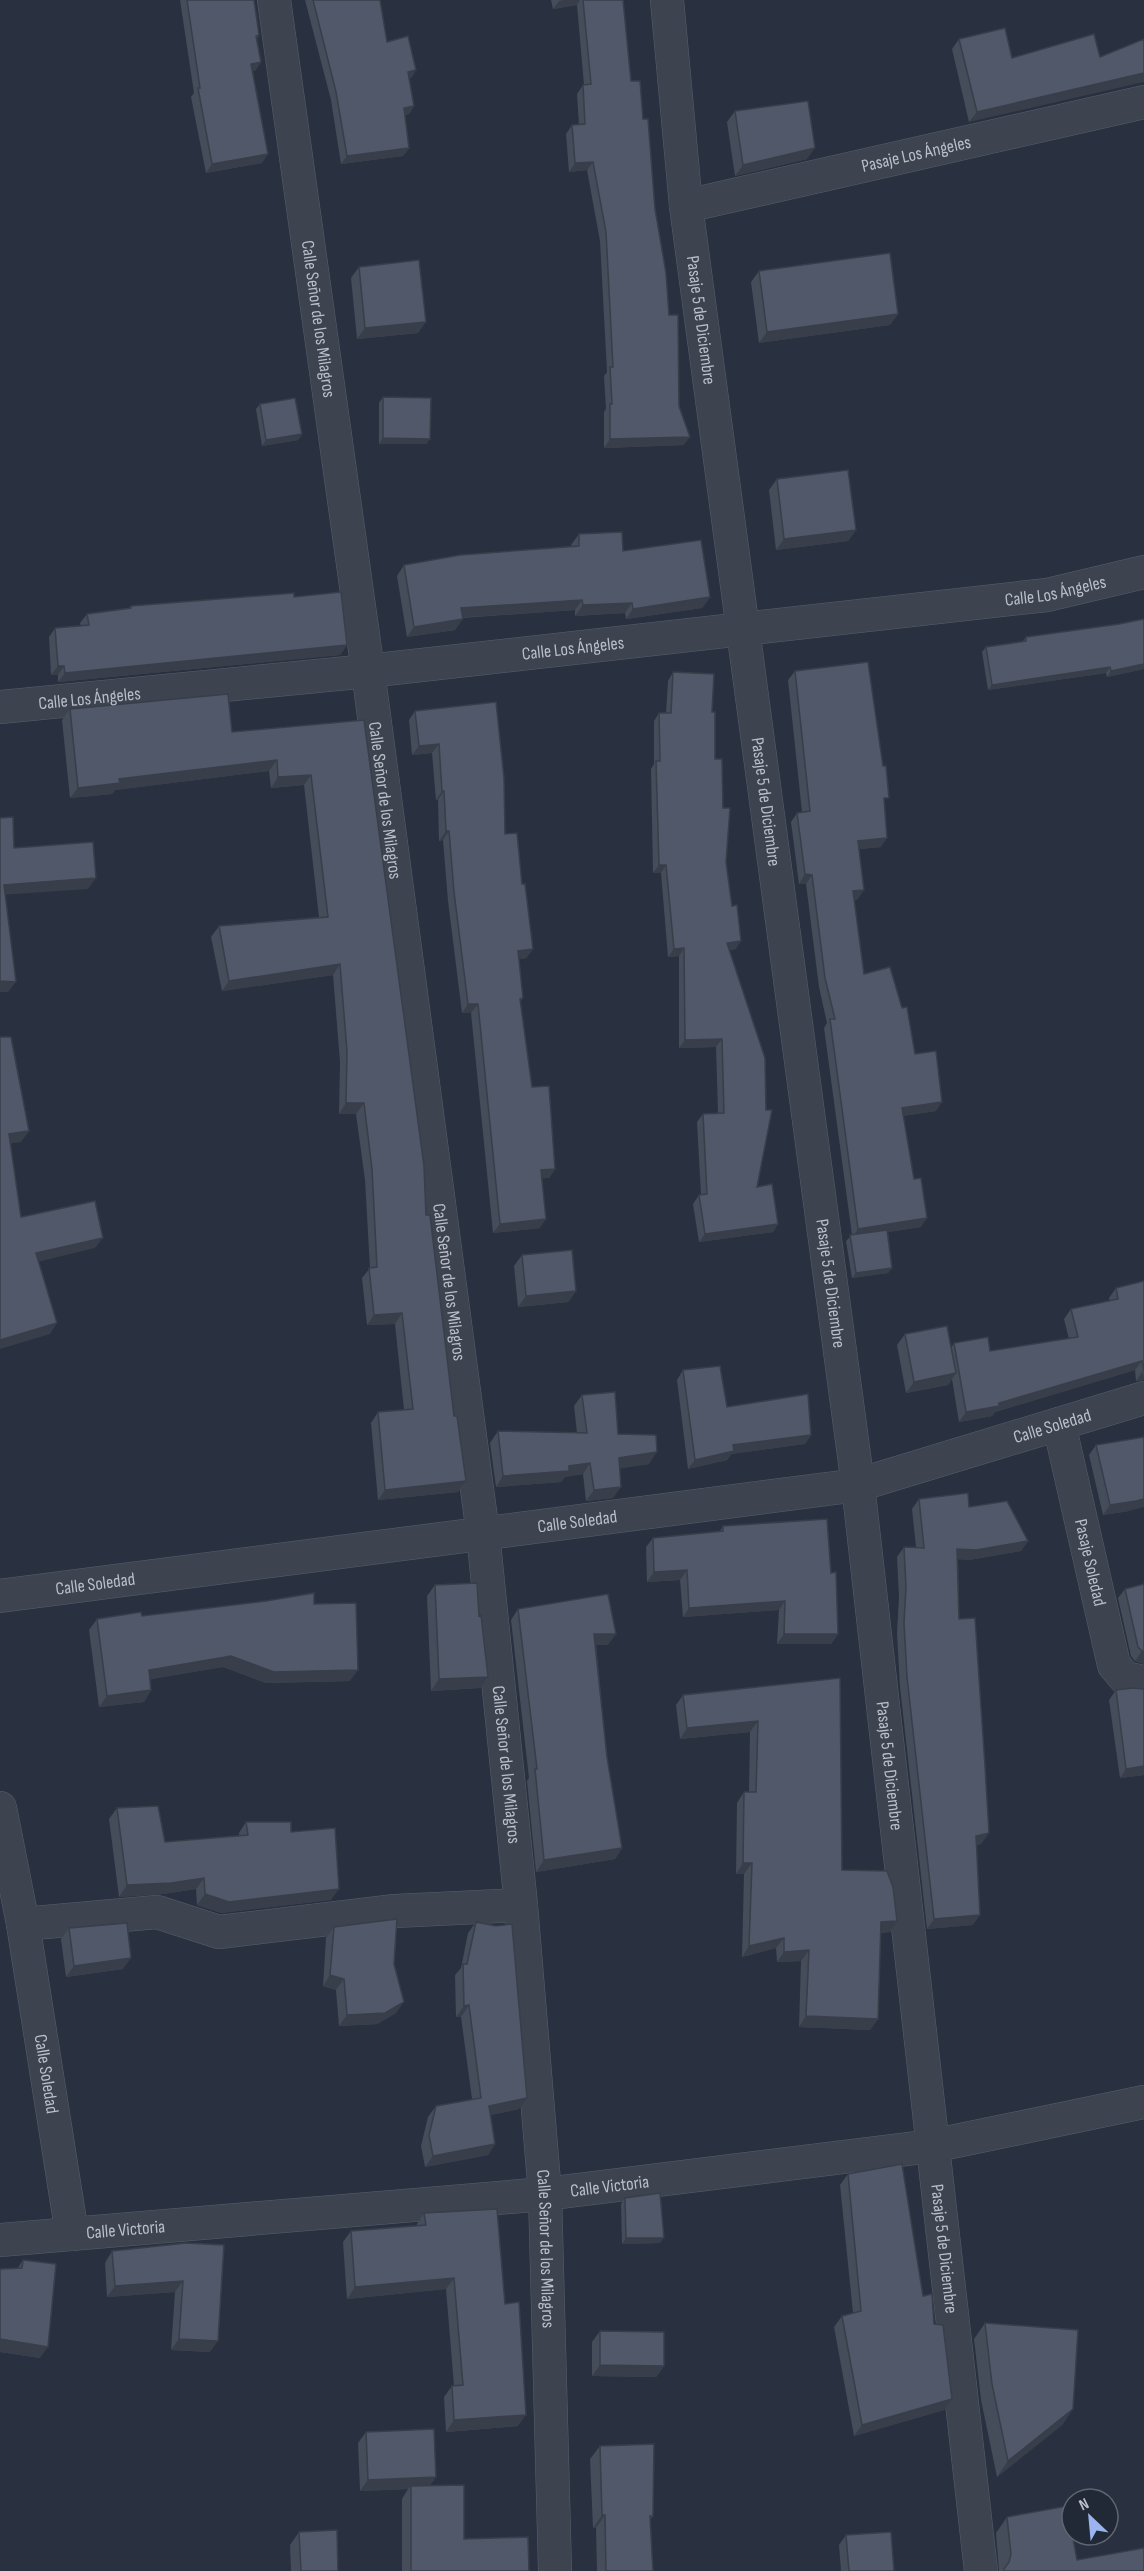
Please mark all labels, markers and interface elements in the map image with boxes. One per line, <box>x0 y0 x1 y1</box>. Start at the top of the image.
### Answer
street label: Pasaje Los Ángeles <box>860 132 973 177</box>
street label: Calle Señor de los Milagros <box>297 239 340 399</box>
street label: Pasaje 5 de Diciembre <box>682 254 720 386</box>
street label: Calle Los Ángeles <box>1004 571 1108 611</box>
street label: Calle Los Ángeles <box>521 632 625 665</box>
street label: Calle Los Ángeles <box>37 683 142 714</box>
street label: Calle Señor de los Milagros <box>364 720 406 880</box>
street label: Pasaje 5 de Diciembre <box>747 736 785 868</box>
street label: Calle Señor de los Milagros <box>428 1202 470 1362</box>
street label: Pasaje 5 de Diciembre <box>811 1218 849 1349</box>
street label: Calle Soledad <box>1011 1405 1094 1448</box>
street label: Calle Soledad <box>536 1506 618 1537</box>
street label: Pasaje Soledad <box>1070 1517 1110 1608</box>
street label: Calle Soledad <box>54 1569 136 1600</box>
street label: Calle Señor de los Milagros <box>488 1685 525 1845</box>
street label: Pasaje 5 de Diciembre <box>872 1700 907 1832</box>
street label: Calle Soledad <box>30 2033 63 2115</box>
street label: Calle Señor de los Milagros <box>532 2169 559 2328</box>
street label: Calle Victoria <box>569 2171 650 2202</box>
street label: Pasaje 5 de Diciembre <box>926 2183 962 2315</box>
street label: Calle Victoria <box>85 2216 166 2244</box>
north arrow <box>1060 2487 1120 2547</box>
text: N <box>1076 2494 1092 2515</box>

